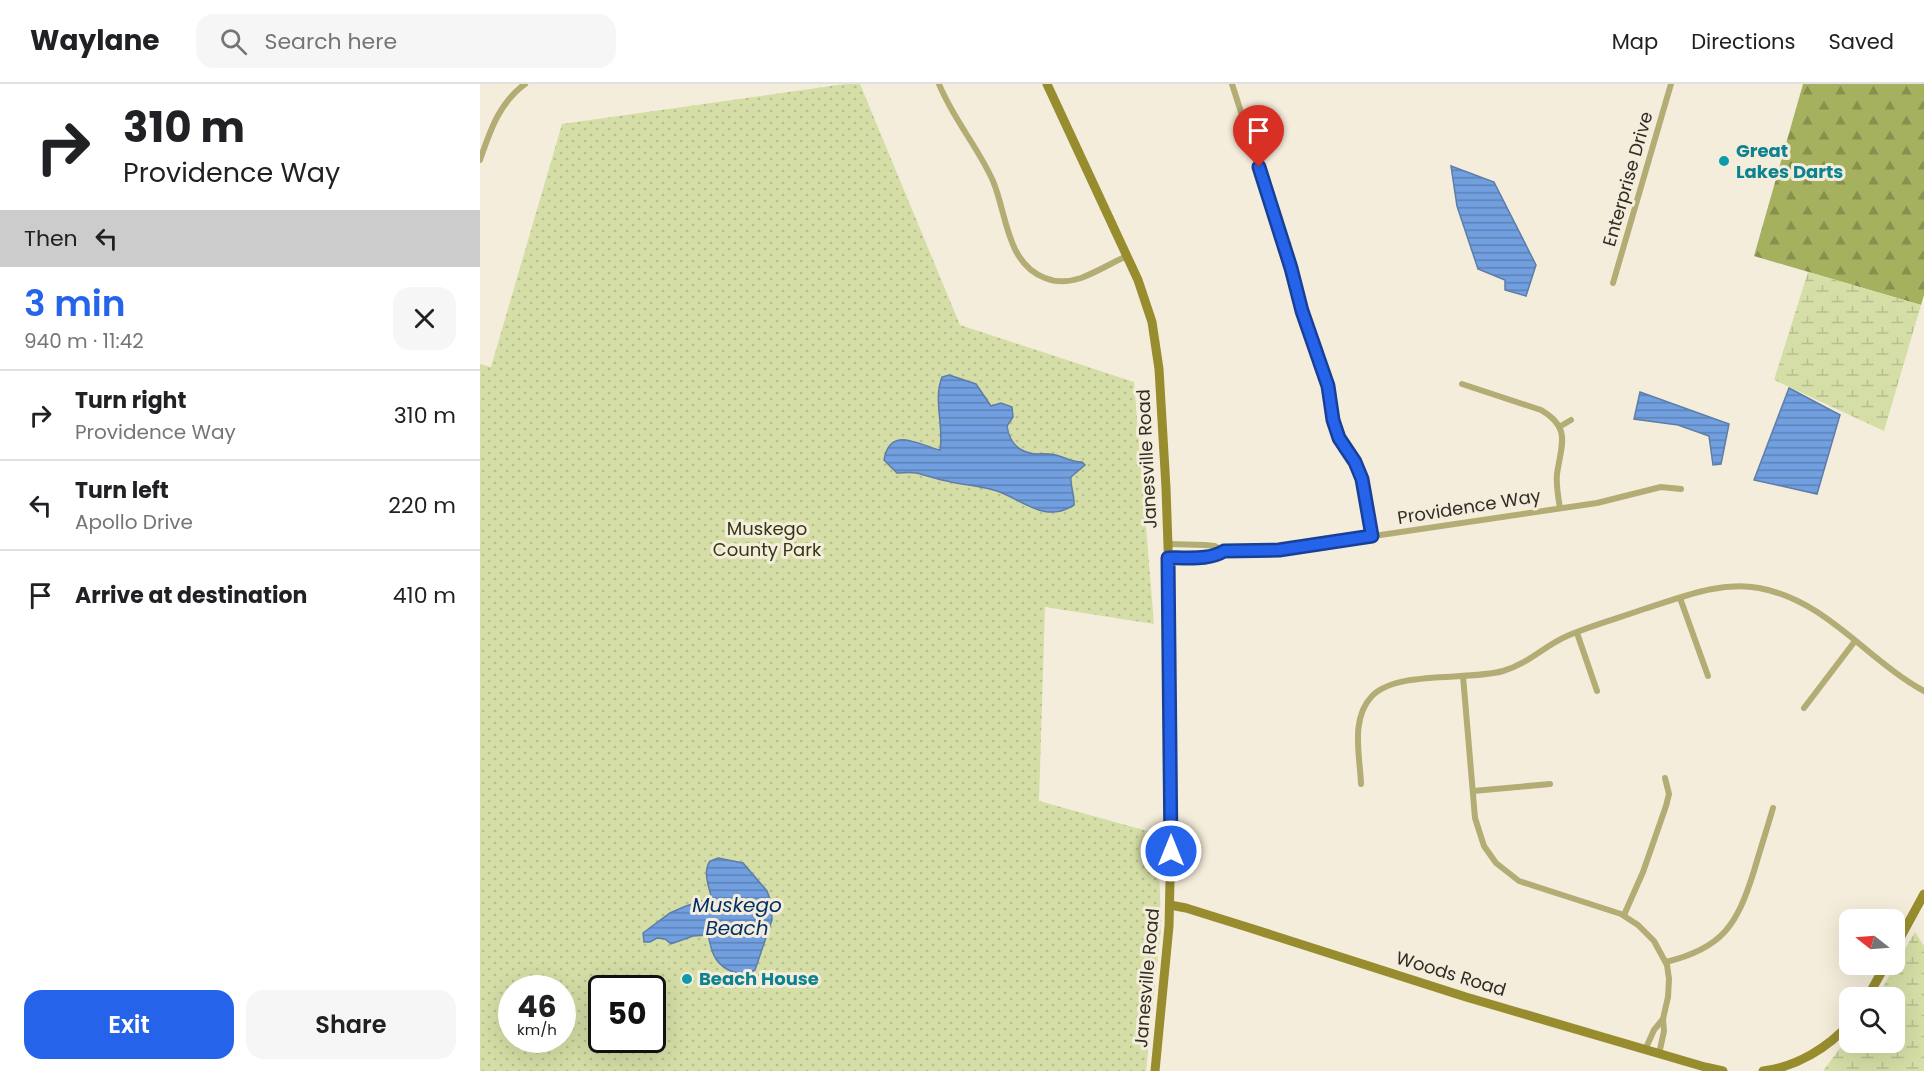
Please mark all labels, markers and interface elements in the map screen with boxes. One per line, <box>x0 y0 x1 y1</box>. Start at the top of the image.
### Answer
search box <box>196 14 616 68</box>
text: Waylane <box>30 21 160 60</box>
icon: search <box>217 25 250 58</box>
text: Search here <box>265 26 397 57</box>
text: Map <box>1612 27 1658 56</box>
text: Directions <box>1691 27 1795 56</box>
text: Saved <box>1828 27 1894 56</box>
text: 310 m <box>123 98 245 157</box>
pin <box>1233 105 1284 167</box>
icon: right <box>24 108 102 186</box>
street label: Enterprise Drive <box>1596 109 1659 249</box>
icon: arrive <box>1242 114 1275 147</box>
place label: Great Lakes Darts <box>1736 138 1843 184</box>
text: Providence Way <box>123 154 340 191</box>
marker: Great Lakes Darts <box>1717 154 1731 168</box>
icon: left <box>90 222 123 255</box>
text: Then <box>24 223 78 254</box>
text: 3 min <box>24 278 126 329</box>
button: close <box>393 287 456 350</box>
text: 940 m · 11:42 <box>24 327 144 355</box>
text: Turn right <box>75 385 186 416</box>
street label: Janesville Road <box>1130 388 1163 530</box>
icon: right <box>24 399 57 432</box>
text: 310 m <box>394 400 456 431</box>
text: Providence Way <box>75 418 236 446</box>
text: Turn left <box>75 475 169 506</box>
street label: Providence Way <box>1395 483 1542 530</box>
icon: left <box>24 489 57 522</box>
text: 220 m <box>388 490 456 521</box>
text: Apollo Drive <box>75 508 193 536</box>
park label: Muskego County Park <box>713 516 822 562</box>
icon: arrive <box>24 579 57 612</box>
text: Arrive at destination <box>75 580 307 611</box>
text: 410 m <box>393 580 456 611</box>
position arrow <box>1139 819 1203 883</box>
water label: Muskego Beach <box>692 891 782 942</box>
street label: Janesville Road <box>1128 907 1165 1049</box>
north arrow <box>1839 909 1905 975</box>
map controls <box>1839 909 1905 1053</box>
street label: Woods Road <box>1393 945 1509 1002</box>
place label: Beach House <box>699 966 819 991</box>
marker: Beach House <box>680 972 694 986</box>
speed limit sign: 50 <box>588 975 666 1053</box>
text: 46 <box>517 985 557 1028</box>
button: search <box>1839 987 1905 1053</box>
button: Exit <box>24 990 234 1059</box>
button: Share <box>246 990 456 1059</box>
text: km/h <box>517 1019 557 1040</box>

